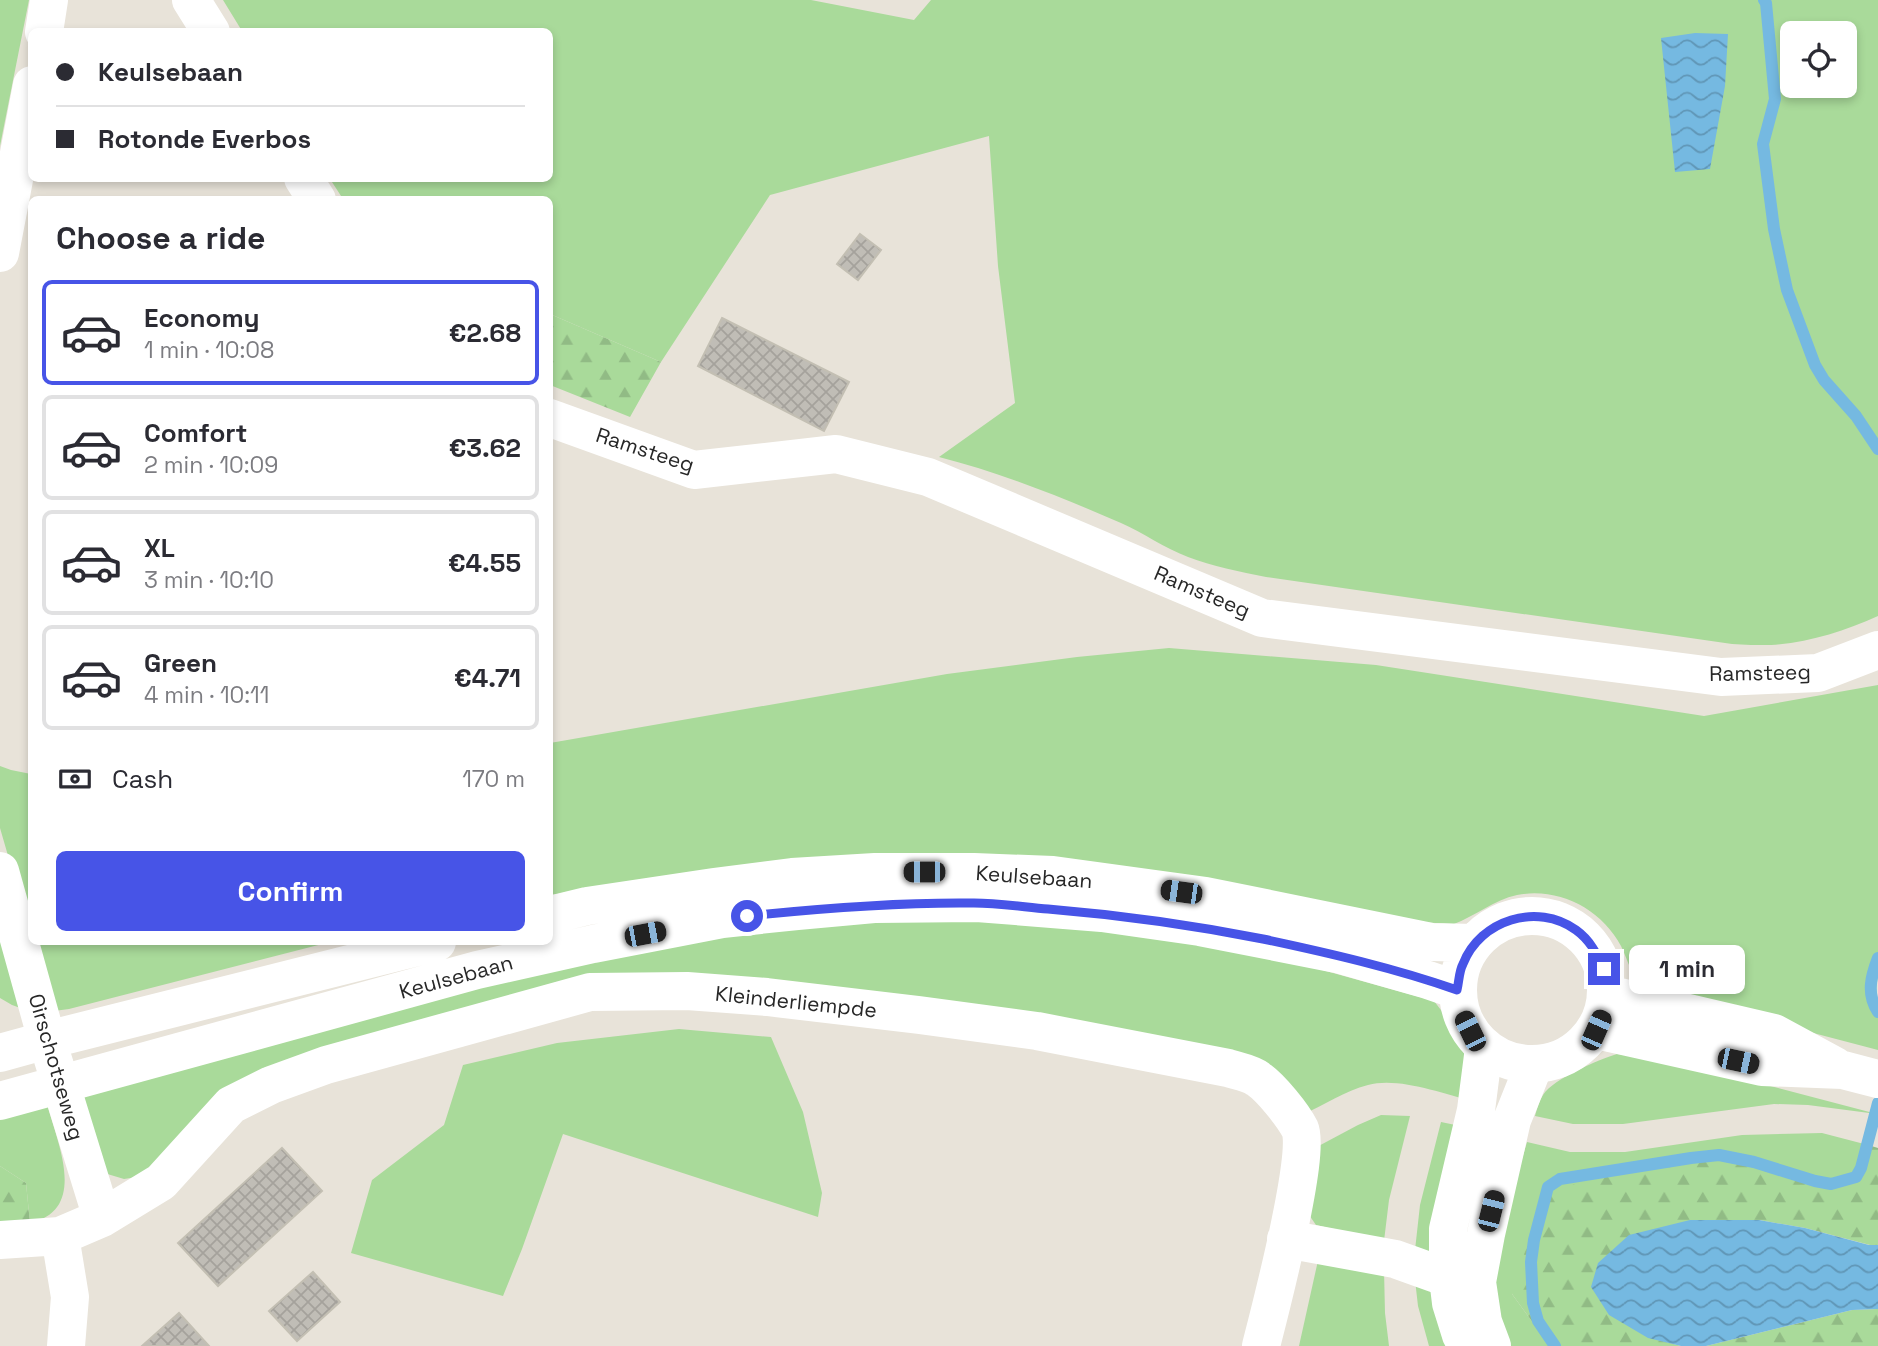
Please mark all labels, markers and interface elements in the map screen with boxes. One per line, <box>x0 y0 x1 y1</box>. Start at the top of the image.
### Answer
map controls <box>1780 21 1857 98</box>
button: locate <box>1780 21 1857 98</box>
text: Keulsebaan <box>98 55 243 89</box>
text: Rotonde Everbos <box>98 122 311 156</box>
text: Choose a ride <box>56 218 266 258</box>
icon: car <box>60 301 123 364</box>
text: Economy <box>144 301 260 335</box>
text: €2.68 <box>449 316 521 350</box>
text: 1 min · 10:08 <box>144 335 274 365</box>
icon: car <box>60 416 123 479</box>
text: Comfort <box>144 416 247 450</box>
street label: Ramsteeg <box>593 421 698 478</box>
text: €3.62 <box>449 431 521 465</box>
text: 2 min · 10:09 <box>144 450 278 480</box>
icon: car <box>60 531 123 594</box>
text: XL <box>144 531 175 565</box>
text: €4.55 <box>448 546 521 580</box>
street label: Ramsteeg <box>1150 559 1254 624</box>
text: 3 min · 10:10 <box>144 565 274 595</box>
icon: car <box>60 646 123 709</box>
text: Green <box>144 646 217 680</box>
street label: Ramsteeg <box>1709 658 1811 687</box>
text: €4.71 <box>454 661 521 695</box>
text: 4 min · 10:11 <box>144 680 269 710</box>
icon: cash <box>56 760 94 798</box>
text: Cash <box>112 762 173 796</box>
text: 170 m <box>462 764 525 794</box>
button: Confirm <box>56 851 525 931</box>
street label: Keulsebaan <box>975 859 1093 894</box>
car <box>904 862 946 883</box>
car <box>1159 879 1204 905</box>
route start <box>731 900 763 932</box>
car <box>623 920 668 948</box>
callout: 1 min <box>1628 944 1744 993</box>
street label: Keulsebaan <box>396 948 516 1005</box>
route end <box>1588 953 1620 985</box>
text: 1 min <box>1659 954 1715 984</box>
street label: Kleinderliempde <box>714 980 878 1023</box>
street label: Oirschotseweg <box>23 990 90 1143</box>
car <box>1578 1007 1615 1053</box>
car <box>1452 1008 1489 1054</box>
car <box>1716 1046 1761 1076</box>
car <box>1476 1188 1507 1234</box>

